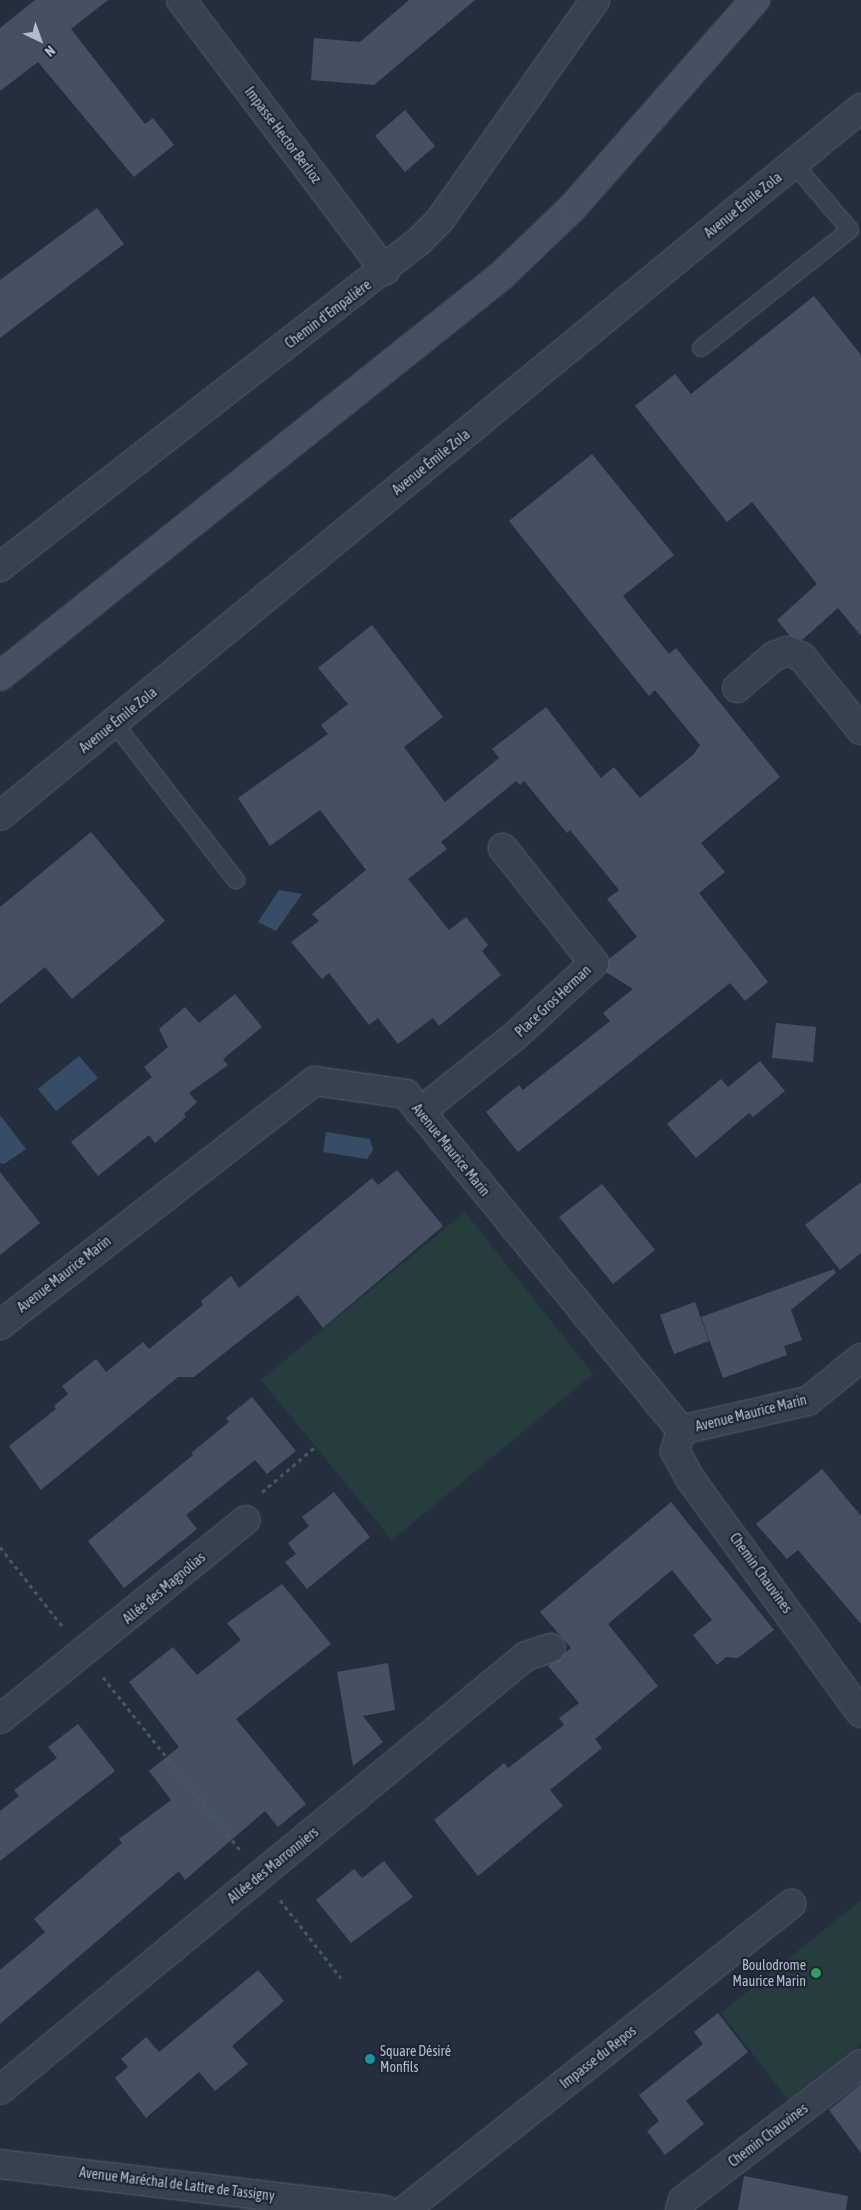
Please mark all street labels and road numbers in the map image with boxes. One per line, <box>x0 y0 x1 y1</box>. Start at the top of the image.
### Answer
street label: Impasse Hector Berlioz <box>241 83 325 187</box>
street label: Avenue Émile Zola <box>701 169 785 241</box>
street label: Chemin d'Empalière <box>282 276 374 352</box>
street label: Avenue Émile Zola <box>389 426 473 498</box>
street label: Avenue Émile Zola <box>76 684 160 756</box>
street label: Place Gros Herman <box>512 962 594 1040</box>
street label: Avenue Maurice Marin <box>409 1100 493 1200</box>
street label: Avenue Maurice Marin <box>14 1232 114 1316</box>
street label: Avenue Maurice Marin <box>694 1391 808 1435</box>
street label: Chemin Chauvines <box>726 1530 796 1616</box>
street label: Allée des Magnolias <box>119 1549 209 1627</box>
street label: Allée des Marronniers <box>224 1823 322 1907</box>
street label: Impasse du Repos <box>557 2022 639 2092</box>
street label: Chemin Chauvines <box>725 2100 811 2170</box>
street label: Avenue Maréchal de Lattre de Tassigny <box>78 2164 276 2204</box>

